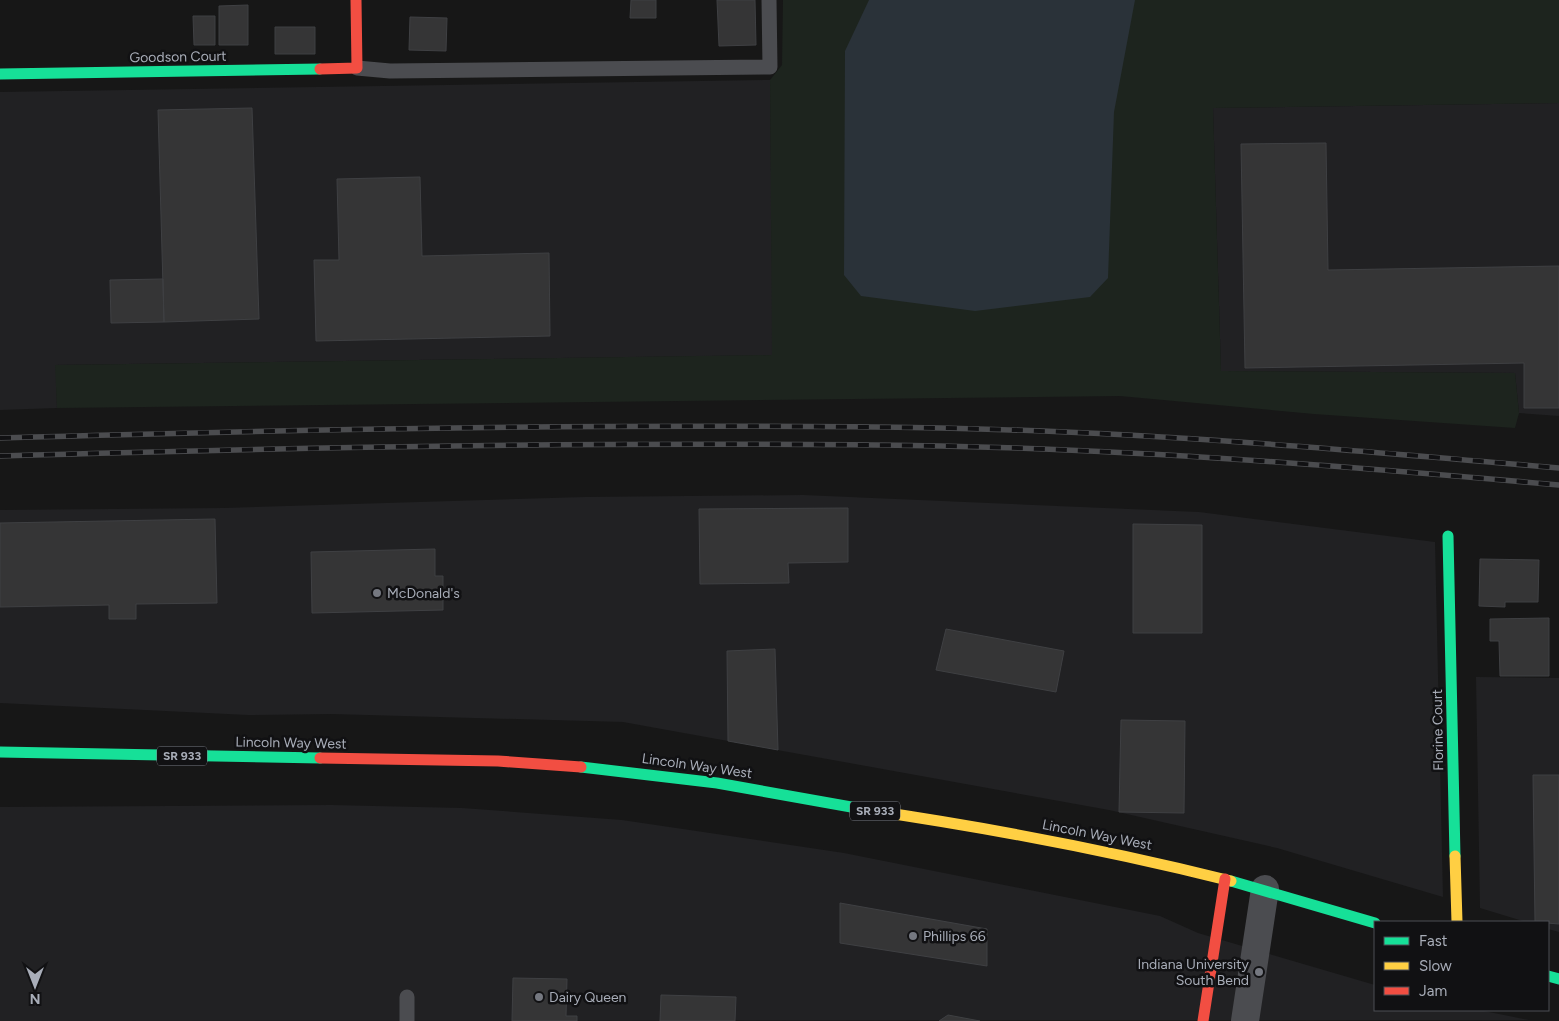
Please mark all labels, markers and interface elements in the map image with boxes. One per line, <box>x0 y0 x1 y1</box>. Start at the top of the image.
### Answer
street label: Goodson Court <box>129 48 227 66</box>
place label: McDonald's <box>387 585 460 602</box>
marker: McDonald's <box>371 587 383 599</box>
street label: Florine Court <box>1429 689 1447 771</box>
street label: Lincoln Way West <box>235 734 347 752</box>
road number: SR 933 <box>157 746 207 766</box>
street label: Lincoln Way West <box>641 750 753 782</box>
road number: SR 933 <box>850 801 900 820</box>
street label: Lincoln Way West <box>1041 816 1153 854</box>
legend <box>1374 921 1549 1011</box>
place label: Phillips 66 <box>923 928 986 945</box>
marker: Phillips 66 <box>907 930 919 942</box>
text: Fast <box>1419 932 1448 950</box>
place label: Indiana University South Bend <box>1138 956 1250 989</box>
text: Slow <box>1419 957 1452 975</box>
north arrow <box>10 961 60 1011</box>
marker: Indiana University South Bend <box>1253 966 1265 978</box>
text: Jam <box>1419 982 1447 1000</box>
place label: Dairy Queen <box>549 989 627 1006</box>
text: N <box>30 990 40 1007</box>
marker: Dairy Queen <box>533 991 545 1003</box>

